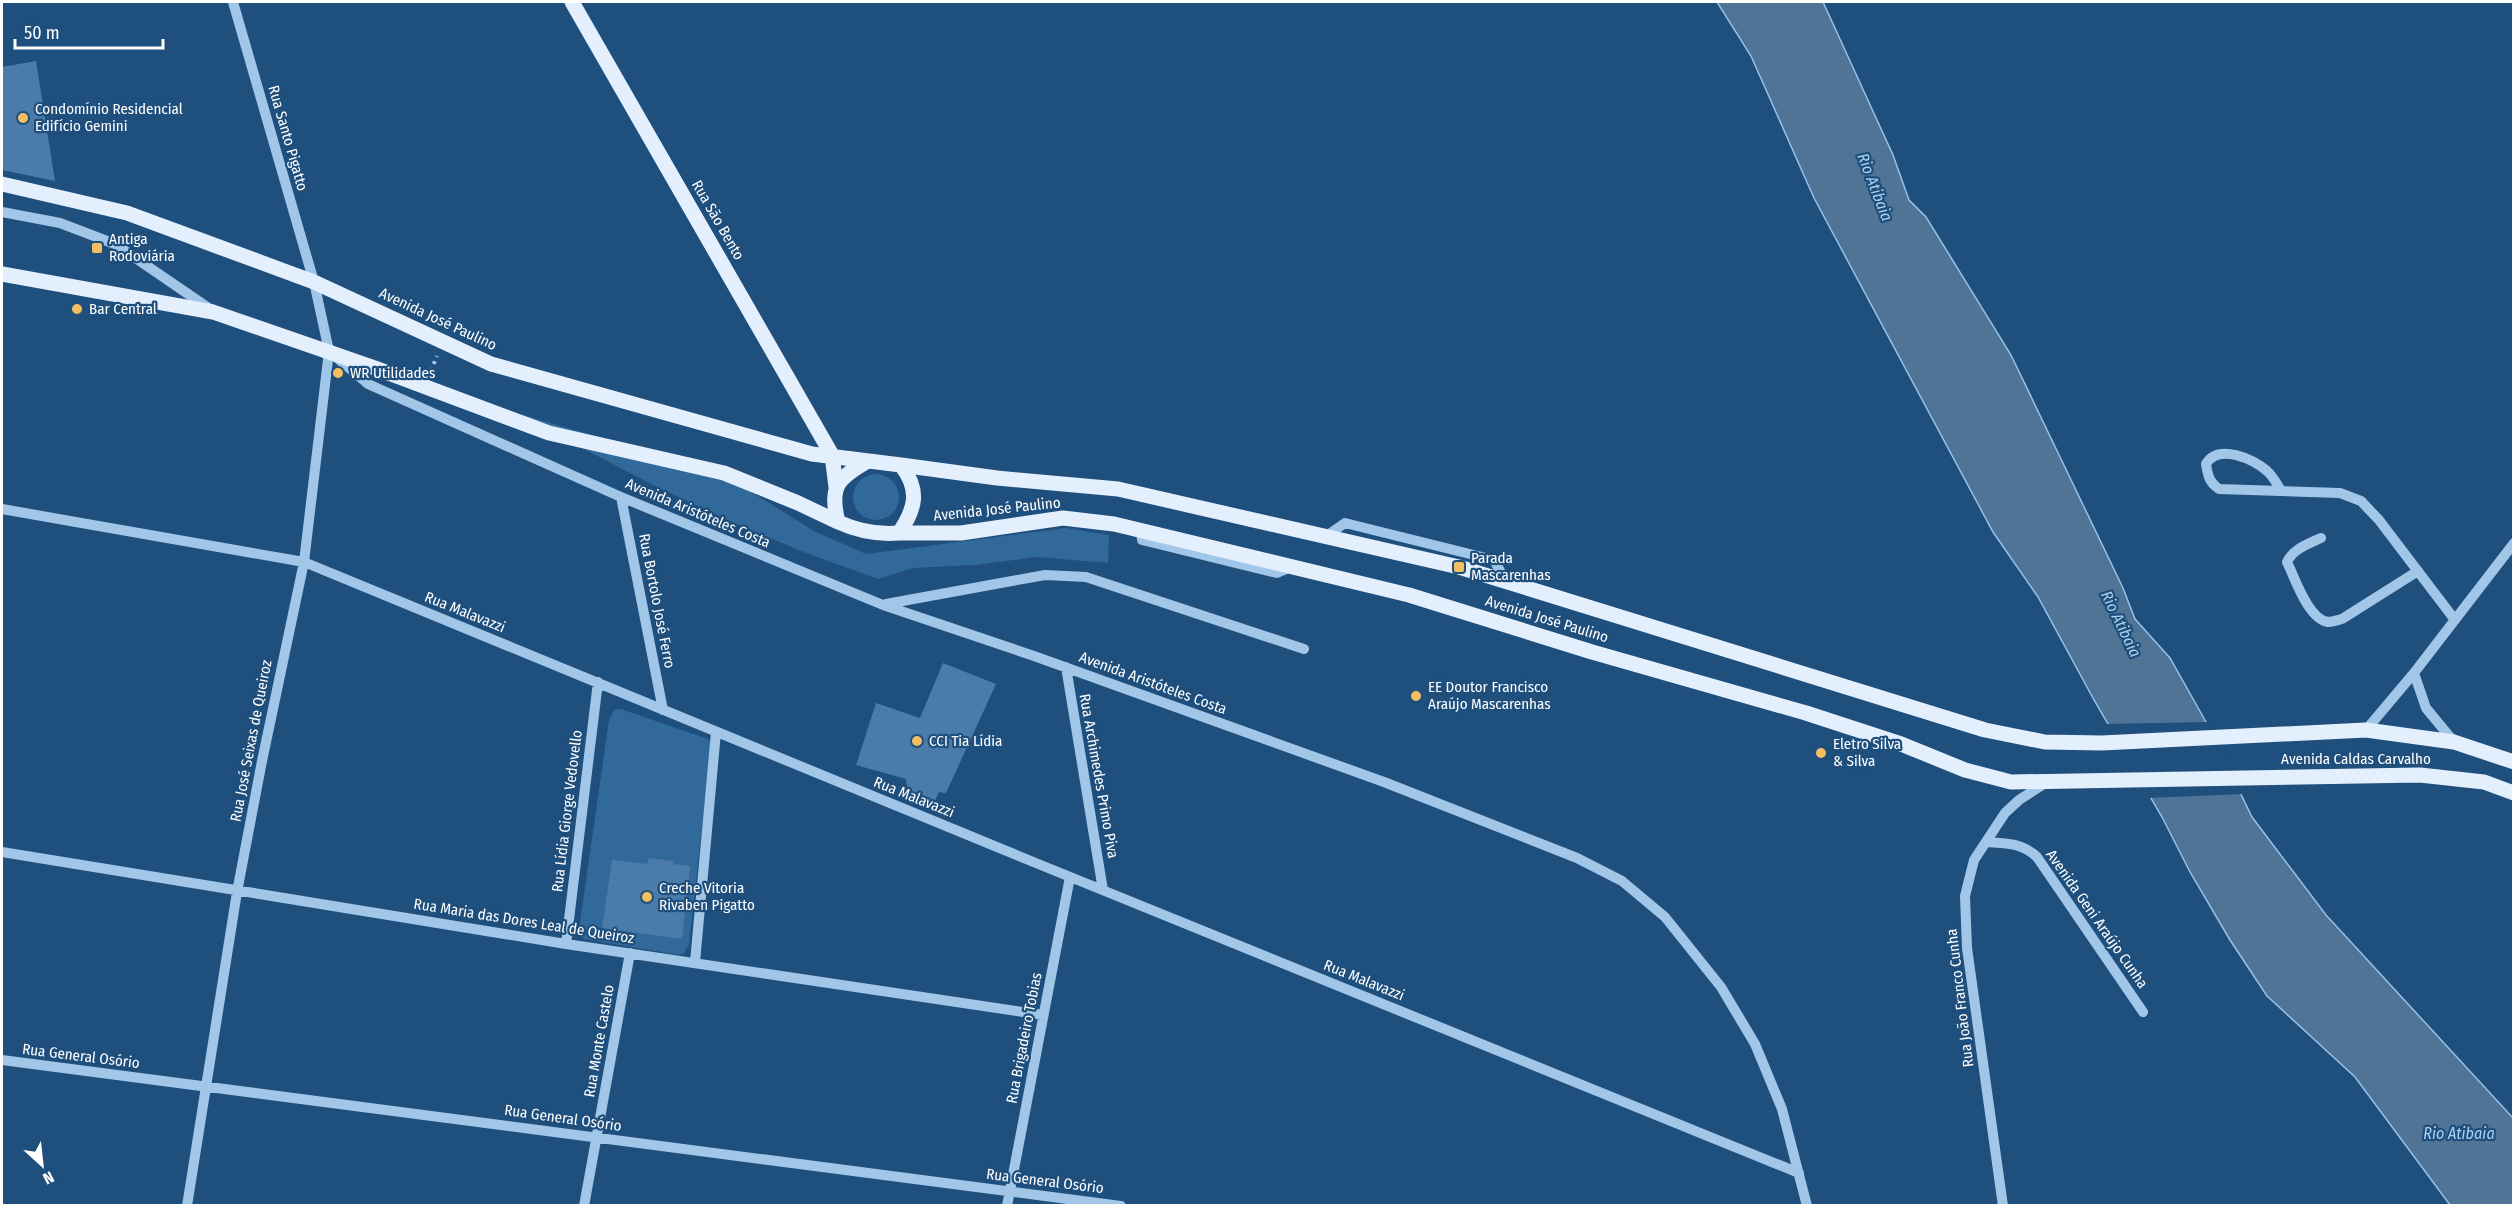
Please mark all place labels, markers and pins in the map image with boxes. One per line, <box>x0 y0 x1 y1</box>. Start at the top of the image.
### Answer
place label: Condomínio Residencial Edifício Gemini <box>35 100 183 135</box>
marker: Condomínio Residencial Edifício Gemini <box>16 111 30 125</box>
place label: Antiga Rodoviária <box>109 230 175 265</box>
marker: Antiga Rodoviária <box>90 241 104 255</box>
place label: Bar Central <box>89 300 157 318</box>
marker: Bar Central <box>70 302 84 316</box>
place label: WR Utilidades <box>350 364 435 382</box>
marker: WR Utilidades <box>331 366 345 380</box>
place label: Parada Mascarenhas <box>1471 549 1551 584</box>
marker: Parada Mascarenhas <box>1452 560 1466 574</box>
place label: EE Doutor Francisco Araújo Mascarenhas <box>1428 678 1551 713</box>
marker: EE Doutor Francisco Araújo Mascarenhas <box>1409 689 1423 703</box>
place label: CCI Tia Lídia <box>929 732 1002 750</box>
marker: CCI Tia Lídia <box>910 734 924 748</box>
place label: Eletro Silva & Silva <box>1833 735 1901 770</box>
marker: Eletro Silva & Silva <box>1814 746 1828 760</box>
place label: Creche Vitoria Rivaben Pigatto <box>659 879 755 914</box>
marker: Creche Vitoria Rivaben Pigatto <box>640 890 654 904</box>

